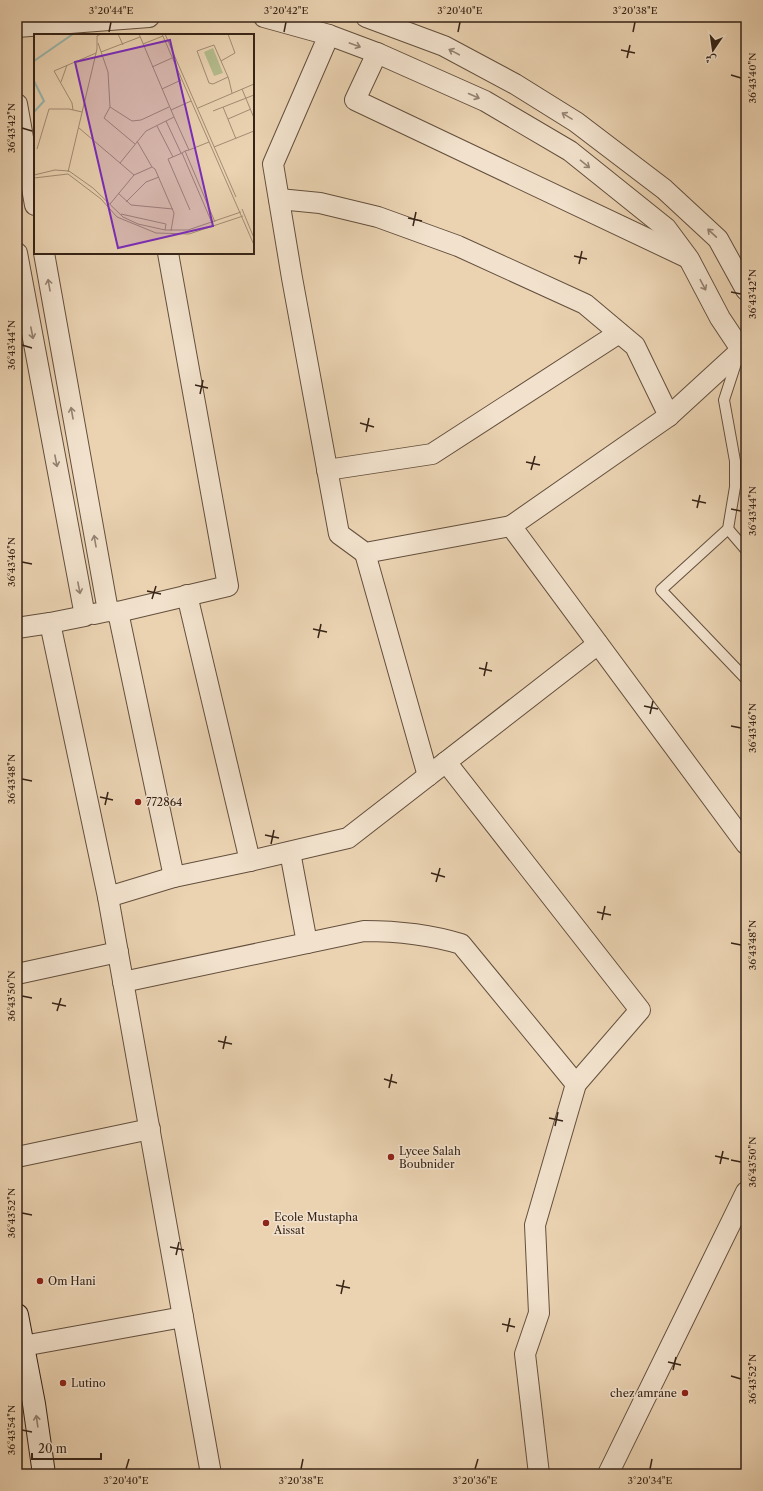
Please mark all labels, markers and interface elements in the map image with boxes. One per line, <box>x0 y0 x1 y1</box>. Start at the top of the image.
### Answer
text: 3°20'44"E <box>89 4 133 17</box>
text: 3°20'42"E <box>264 4 308 17</box>
text: 3°20'40"E <box>437 4 483 17</box>
text: 3°20'38"E <box>612 4 658 17</box>
north arrow <box>693 30 733 70</box>
inset map <box>34 34 254 254</box>
one-way arrow <box>348 41 360 49</box>
one-way arrow <box>448 48 460 55</box>
text: ش <box>704 52 718 68</box>
text: 36°43'40"N <box>746 53 759 103</box>
one-way arrow <box>468 93 480 101</box>
text: 36°43'42"N <box>5 103 18 153</box>
one-way arrow <box>561 112 573 120</box>
one-way arrow <box>580 159 591 168</box>
one-way arrow <box>707 229 717 238</box>
text: 36°43'42"N <box>746 269 759 319</box>
one-way arrow <box>45 279 53 292</box>
one-way arrow <box>700 279 708 291</box>
text: 36°43'44"N <box>5 320 18 370</box>
one-way arrow <box>28 326 36 339</box>
one-way arrow <box>68 407 76 420</box>
one-way arrow <box>52 454 60 467</box>
text: 36°43'44"N <box>746 486 759 536</box>
one-way arrow <box>91 535 99 548</box>
text: 36°43'46"N <box>5 537 18 587</box>
one-way arrow <box>76 582 84 595</box>
text: 36°43'46"N <box>746 703 759 753</box>
text: 36°43'48"N <box>5 754 18 804</box>
place label: 772864 <box>146 795 182 809</box>
marker: 772864 <box>133 797 143 807</box>
text: 36°43'48"N <box>746 920 759 970</box>
text: 36°43'50"N <box>5 971 18 1021</box>
text: 36°43'50"N <box>746 1137 759 1187</box>
place label: Lycee Salah Boubnider <box>399 1144 461 1171</box>
marker: Lycee Salah Boubnider <box>386 1152 396 1162</box>
text: 36°43'52"N <box>5 1188 18 1238</box>
place label: Ecole Mustapha Aissat <box>273 1210 358 1237</box>
marker: Ecole Mustapha Aissat <box>261 1218 271 1228</box>
place label: Om Hani <box>48 1274 96 1288</box>
marker: Om Hani <box>35 1276 45 1286</box>
text: 36°43'52"N <box>746 1354 759 1404</box>
place label: Lutino <box>71 1376 106 1390</box>
marker: Lutino <box>58 1378 68 1388</box>
place label: chez amrane <box>610 1386 677 1400</box>
marker: chez amrane <box>680 1388 690 1398</box>
text: 36°43'54"N <box>5 1405 18 1455</box>
one-way arrow <box>33 1415 41 1428</box>
scale bar <box>32 1435 101 1461</box>
text: 20 m <box>38 1441 67 1456</box>
text: 3°20'40"E <box>103 1474 149 1487</box>
text: 3°20'38"E <box>278 1474 324 1487</box>
text: 3°20'36"E <box>453 1474 498 1487</box>
text: 3°20'34"E <box>628 1474 673 1487</box>

